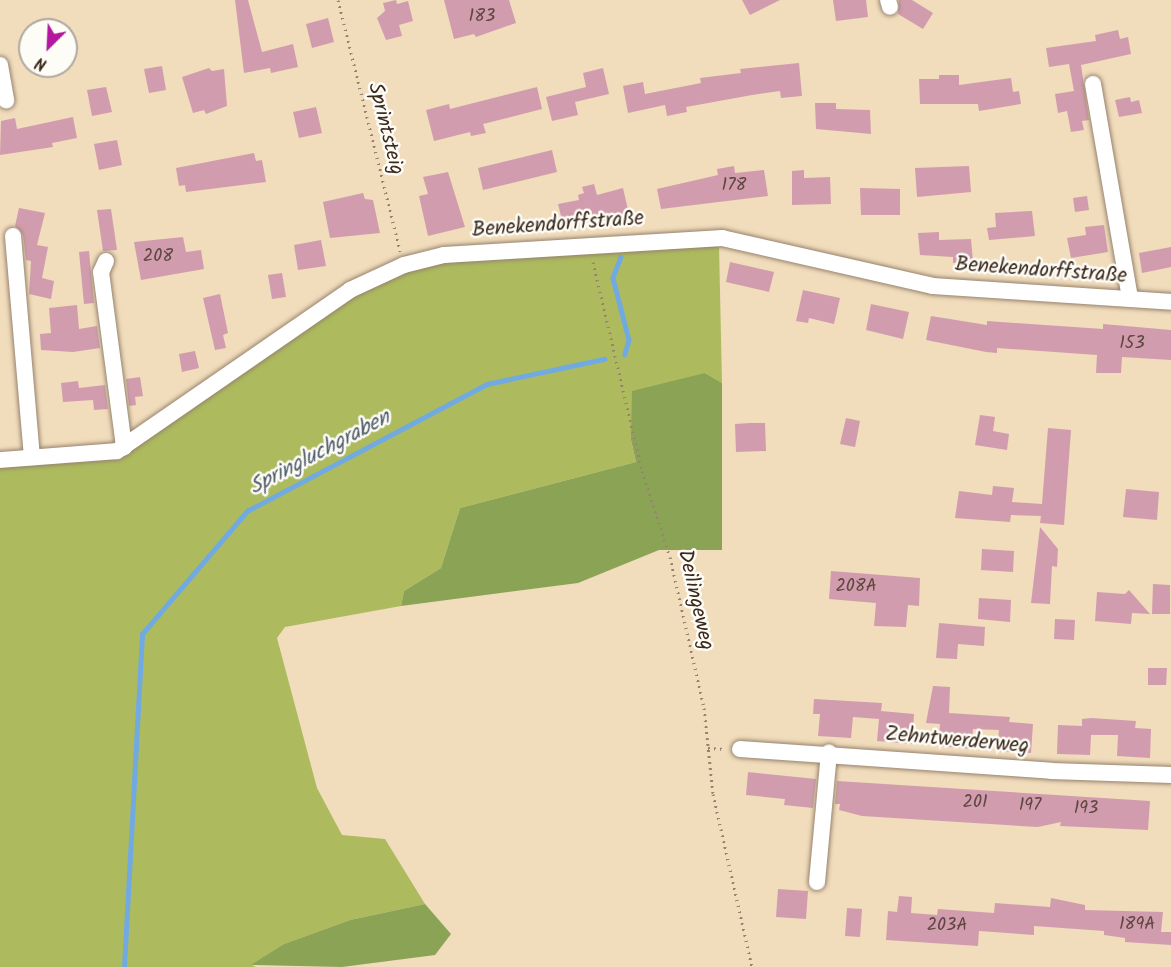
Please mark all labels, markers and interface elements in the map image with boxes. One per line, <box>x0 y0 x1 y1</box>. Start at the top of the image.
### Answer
house number: 183 <box>469 6 495 28</box>
north arrow <box>18 18 78 78</box>
text: N <box>32 50 51 77</box>
street label: Sprintsteig <box>361 80 409 178</box>
house number: 178 <box>722 175 746 197</box>
street label: Benekendorffstraße <box>471 206 645 244</box>
house number: 208 <box>143 246 173 268</box>
street label: Benekendorffstraße <box>954 252 1128 290</box>
house number: 153 <box>1119 333 1145 355</box>
water label: Springluchgraben <box>245 405 395 501</box>
street label: Deilingeweg <box>671 547 719 653</box>
house number: 208A <box>835 576 877 598</box>
street label: Zehntwerderweg <box>884 722 1030 760</box>
house number: 201 <box>962 792 988 814</box>
house number: 197 <box>1019 795 1041 817</box>
house number: 193 <box>1074 798 1098 820</box>
house number: 189A <box>1119 914 1155 936</box>
house number: 203A <box>927 915 967 937</box>

